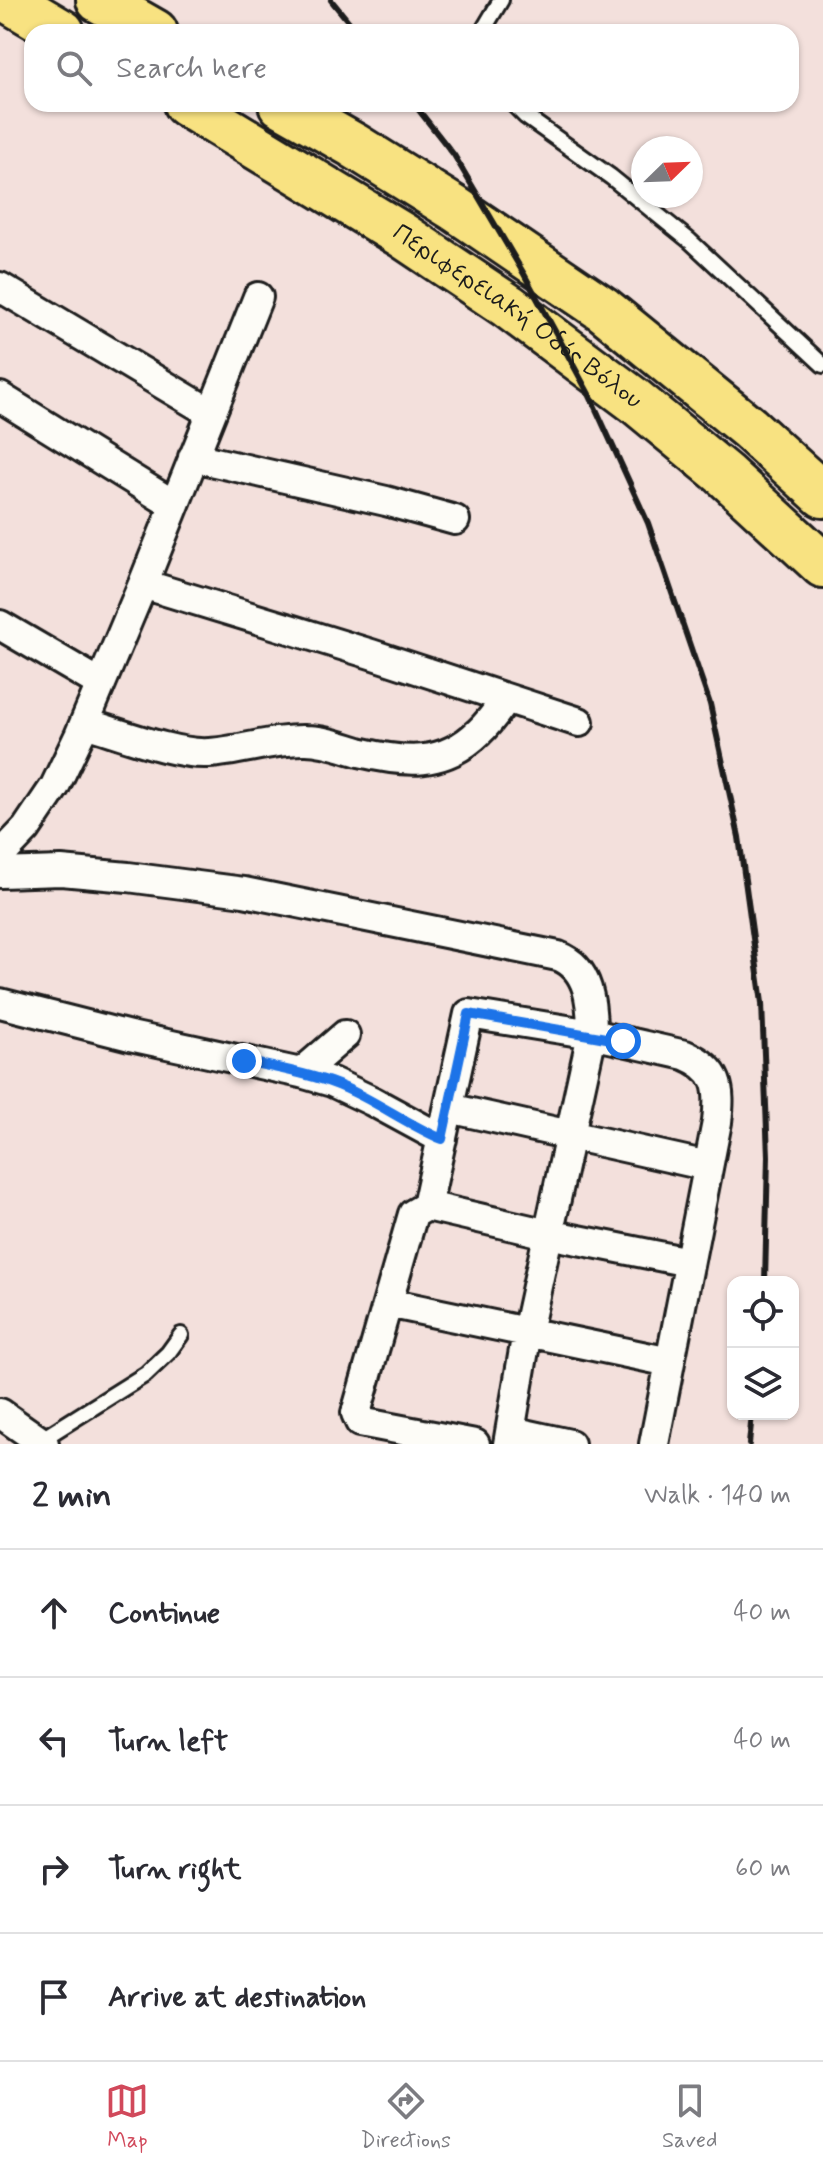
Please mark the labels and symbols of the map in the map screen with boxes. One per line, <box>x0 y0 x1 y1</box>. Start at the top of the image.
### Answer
north arrow <box>631 136 703 208</box>
street label: Περιφερειακή Οδός Βόλου <box>386 216 650 417</box>
route start <box>605 1023 641 1059</box>
route end <box>226 1043 262 1079</box>

